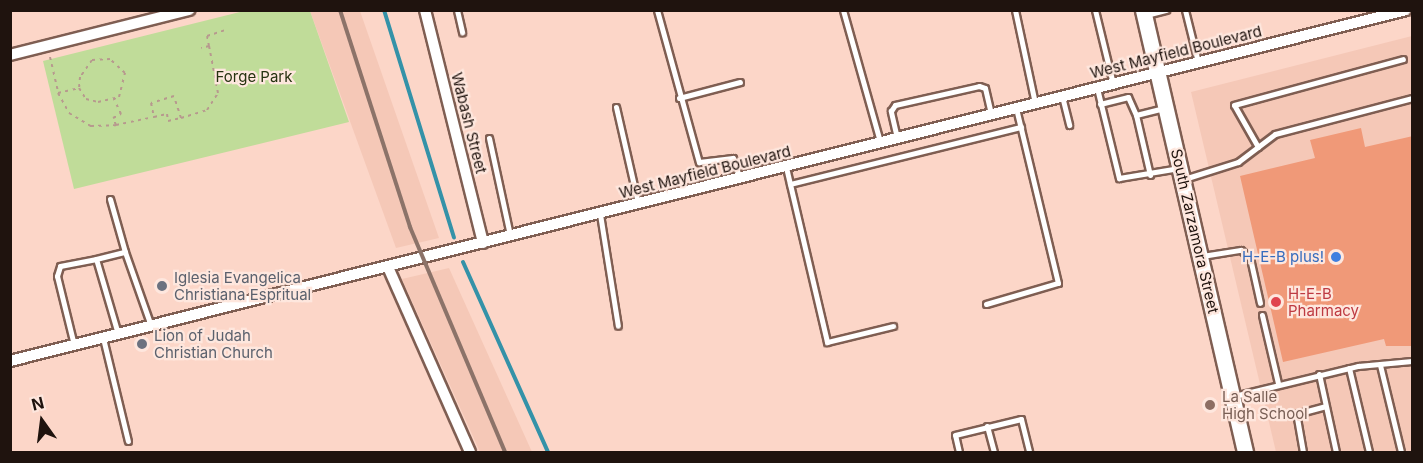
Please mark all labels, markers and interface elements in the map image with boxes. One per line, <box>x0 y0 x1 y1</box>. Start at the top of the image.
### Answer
street label: West Mayfield Boulevard <box>1088 22 1264 82</box>
park label: Forge Park <box>216 68 292 86</box>
street label: Wabash Street <box>448 71 490 175</box>
street label: West Mayfield Boulevard <box>617 142 793 202</box>
street label: South Zarzamora Street <box>1167 147 1223 315</box>
place label: H-E-B plus! <box>1242 248 1324 266</box>
marker: H-E-B plus! <box>1329 250 1343 264</box>
place label: Iglesia Evangelica Christiana Espritual <box>174 268 311 303</box>
marker: Iglesia Evangelica Christiana Espritual <box>155 279 169 293</box>
place label: H-E-B Pharmacy <box>1288 284 1359 319</box>
marker: H-E-B Pharmacy <box>1269 295 1283 309</box>
place label: Lion of Judah Christian Church <box>154 326 273 361</box>
marker: Lion of Judah Christian Church <box>135 337 149 351</box>
place label: La Salle High School <box>1222 387 1308 422</box>
north arrow <box>12 391 72 451</box>
text: N <box>29 392 46 415</box>
marker: La Salle High School <box>1203 398 1217 412</box>

